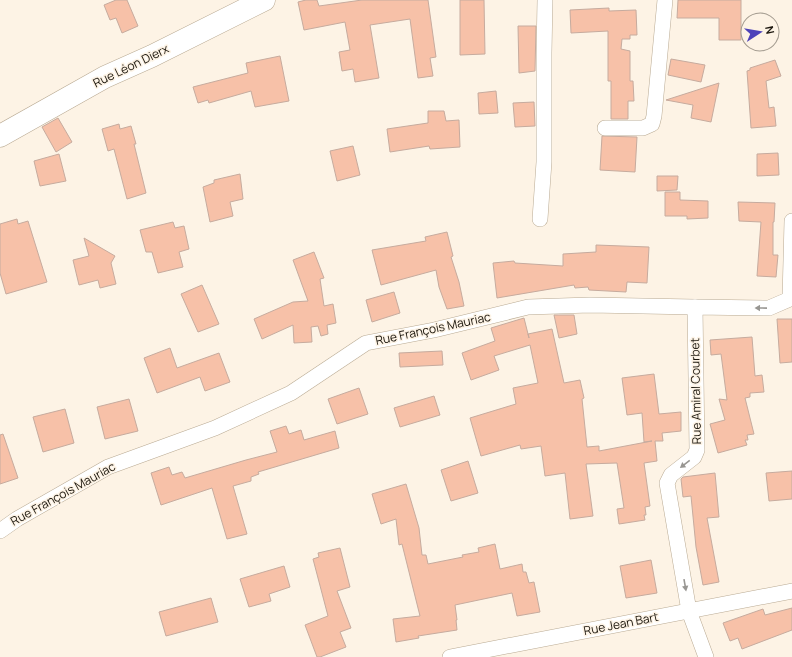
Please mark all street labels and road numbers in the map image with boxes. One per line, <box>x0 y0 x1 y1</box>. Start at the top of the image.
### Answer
street label: Rue Léon Dierx <box>90 40 172 91</box>
street label: Rue François Mauriac <box>374 308 492 349</box>
street label: Rue Amiral Courbet <box>686 337 705 445</box>
street label: Rue François Mauriac <box>7 458 119 529</box>
street label: Rue Jean Bart <box>582 608 660 639</box>

